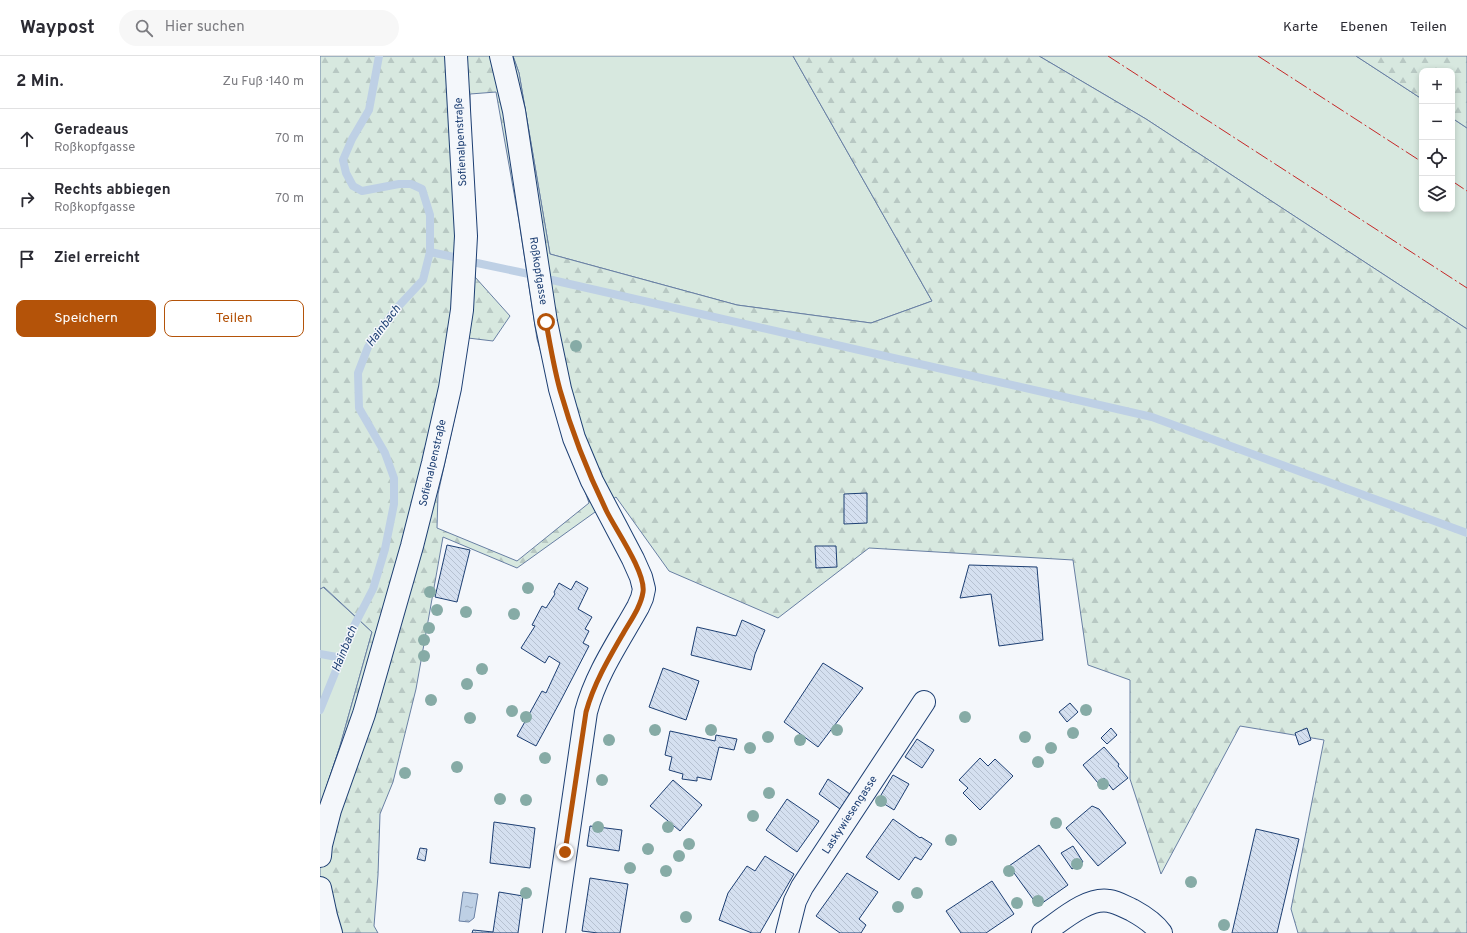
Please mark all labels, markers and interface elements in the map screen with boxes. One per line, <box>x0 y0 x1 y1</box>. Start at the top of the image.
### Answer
search box <box>119 10 399 46</box>
text: Waypost <box>20 16 95 40</box>
icon: search <box>133 17 155 39</box>
text: Hier suchen <box>165 18 245 37</box>
text: Karte <box>1283 19 1318 36</box>
text: Ebenen <box>1340 19 1388 36</box>
text: Teilen <box>1410 19 1447 36</box>
map controls <box>1419 68 1455 212</box>
button: + <box>1419 68 1455 104</box>
text: 2 Min. <box>16 71 64 93</box>
text: Zu Fuß · 140 m <box>223 74 304 90</box>
street label: Sofienalpenstraße <box>452 97 470 187</box>
button: − <box>1419 104 1455 140</box>
text: Geradeaus <box>54 121 129 140</box>
icon: ahead <box>16 128 38 150</box>
text: 70 m <box>275 131 304 147</box>
text: Roßkopfgasse <box>54 140 135 156</box>
button: locate <box>1419 140 1455 176</box>
button: layers <box>1419 176 1455 212</box>
text: Rechts abbiegen <box>54 181 171 200</box>
icon: right <box>16 188 38 210</box>
text: 70 m <box>275 191 304 207</box>
text: Roßkopfgasse <box>54 200 135 216</box>
street label: Roßkopfgasse <box>526 236 550 306</box>
icon: arrive <box>16 248 38 270</box>
text: Ziel erreicht <box>54 249 140 268</box>
button: Speichern <box>16 300 156 337</box>
button: Teilen <box>164 300 304 337</box>
water label: Hainbach <box>363 301 405 350</box>
route start <box>537 313 555 331</box>
street label: Sofienalpenstraße <box>416 418 450 508</box>
water label: Hainbach <box>329 623 362 674</box>
street label: Laskywiesengasse <box>819 773 881 857</box>
route end <box>556 843 574 861</box>

